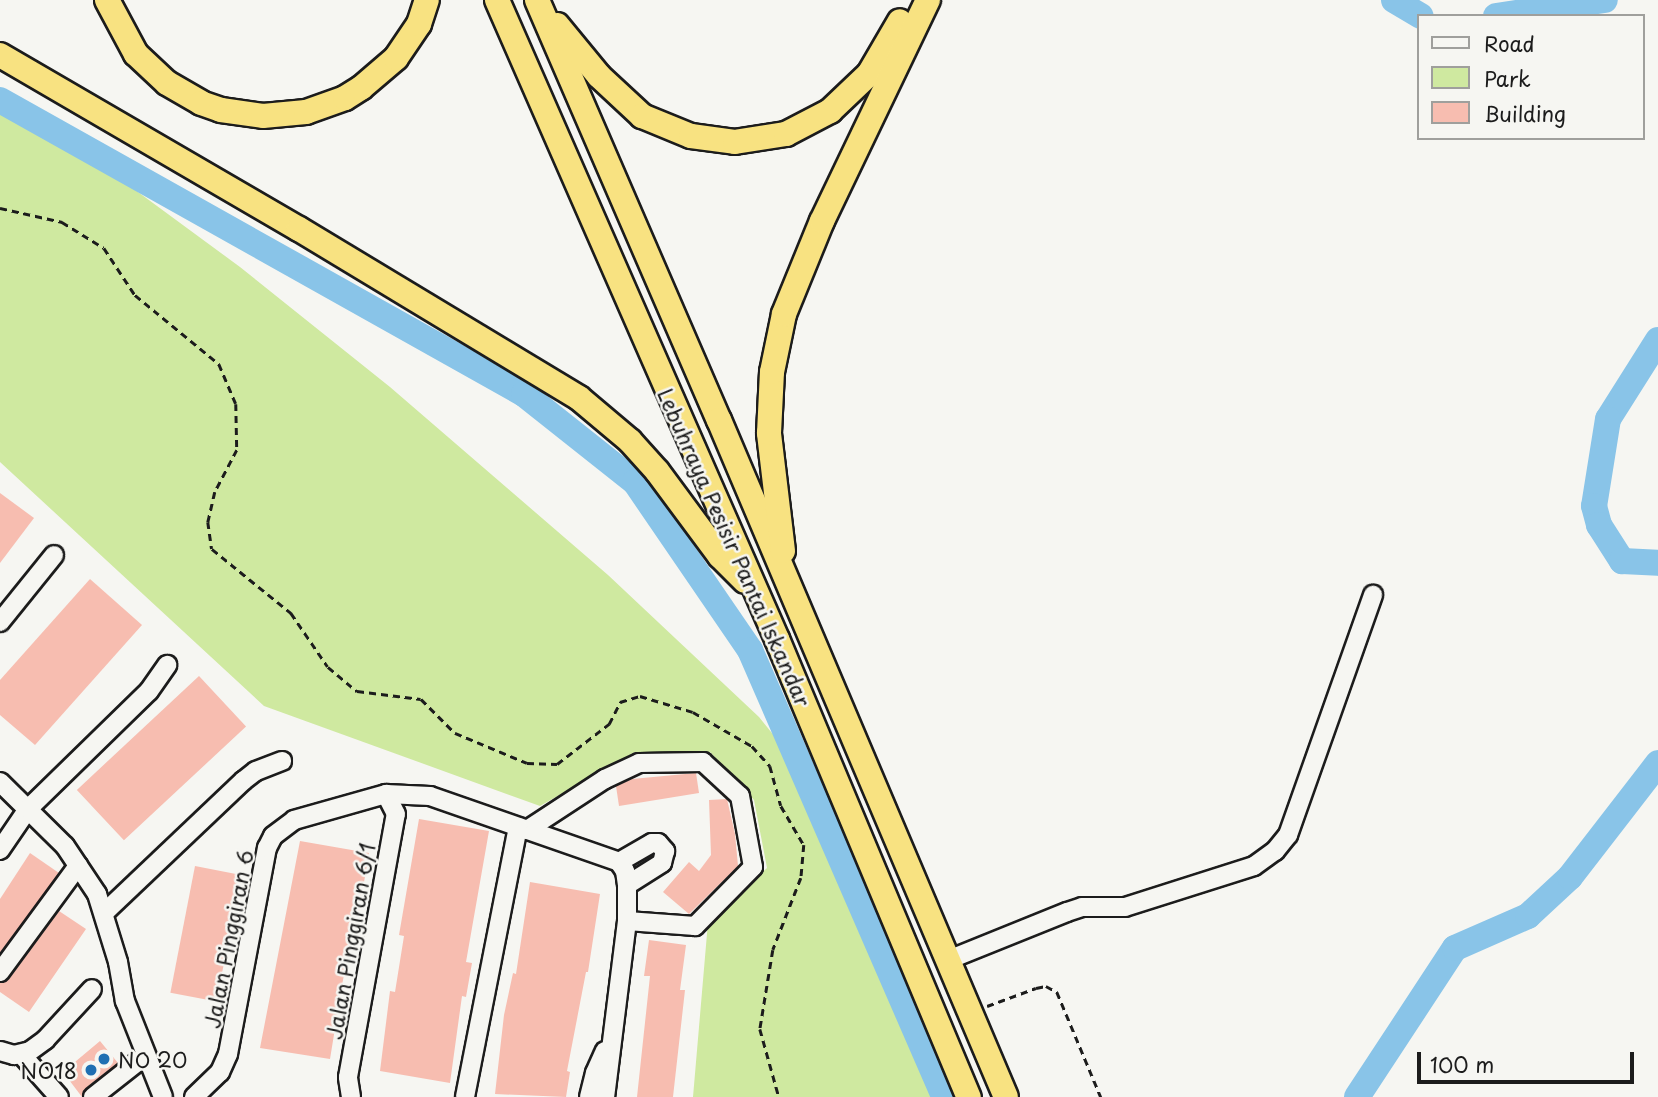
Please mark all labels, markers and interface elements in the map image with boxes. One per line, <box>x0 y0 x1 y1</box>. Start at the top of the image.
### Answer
legend <box>1416 14 1644 140</box>
text: Road <box>1484 27 1535 59</box>
text: Park <box>1484 62 1531 94</box>
text: Building <box>1484 97 1566 129</box>
street label: Lebuhraya Pesisir Pantai Iskandar <box>653 384 817 710</box>
street label: Jalan Pinggiran 6/1 <box>320 841 380 1041</box>
street label: Jalan Pinggiran 6 <box>198 848 258 1030</box>
scale bar <box>1420 1038 1637 1082</box>
place label: NO 20 <box>118 1046 188 1072</box>
text: 100 m <box>1430 1048 1494 1080</box>
marker: NO 20 <box>96 1051 112 1067</box>
place label: NO18 <box>20 1057 77 1083</box>
marker: NO18 <box>83 1062 99 1078</box>

